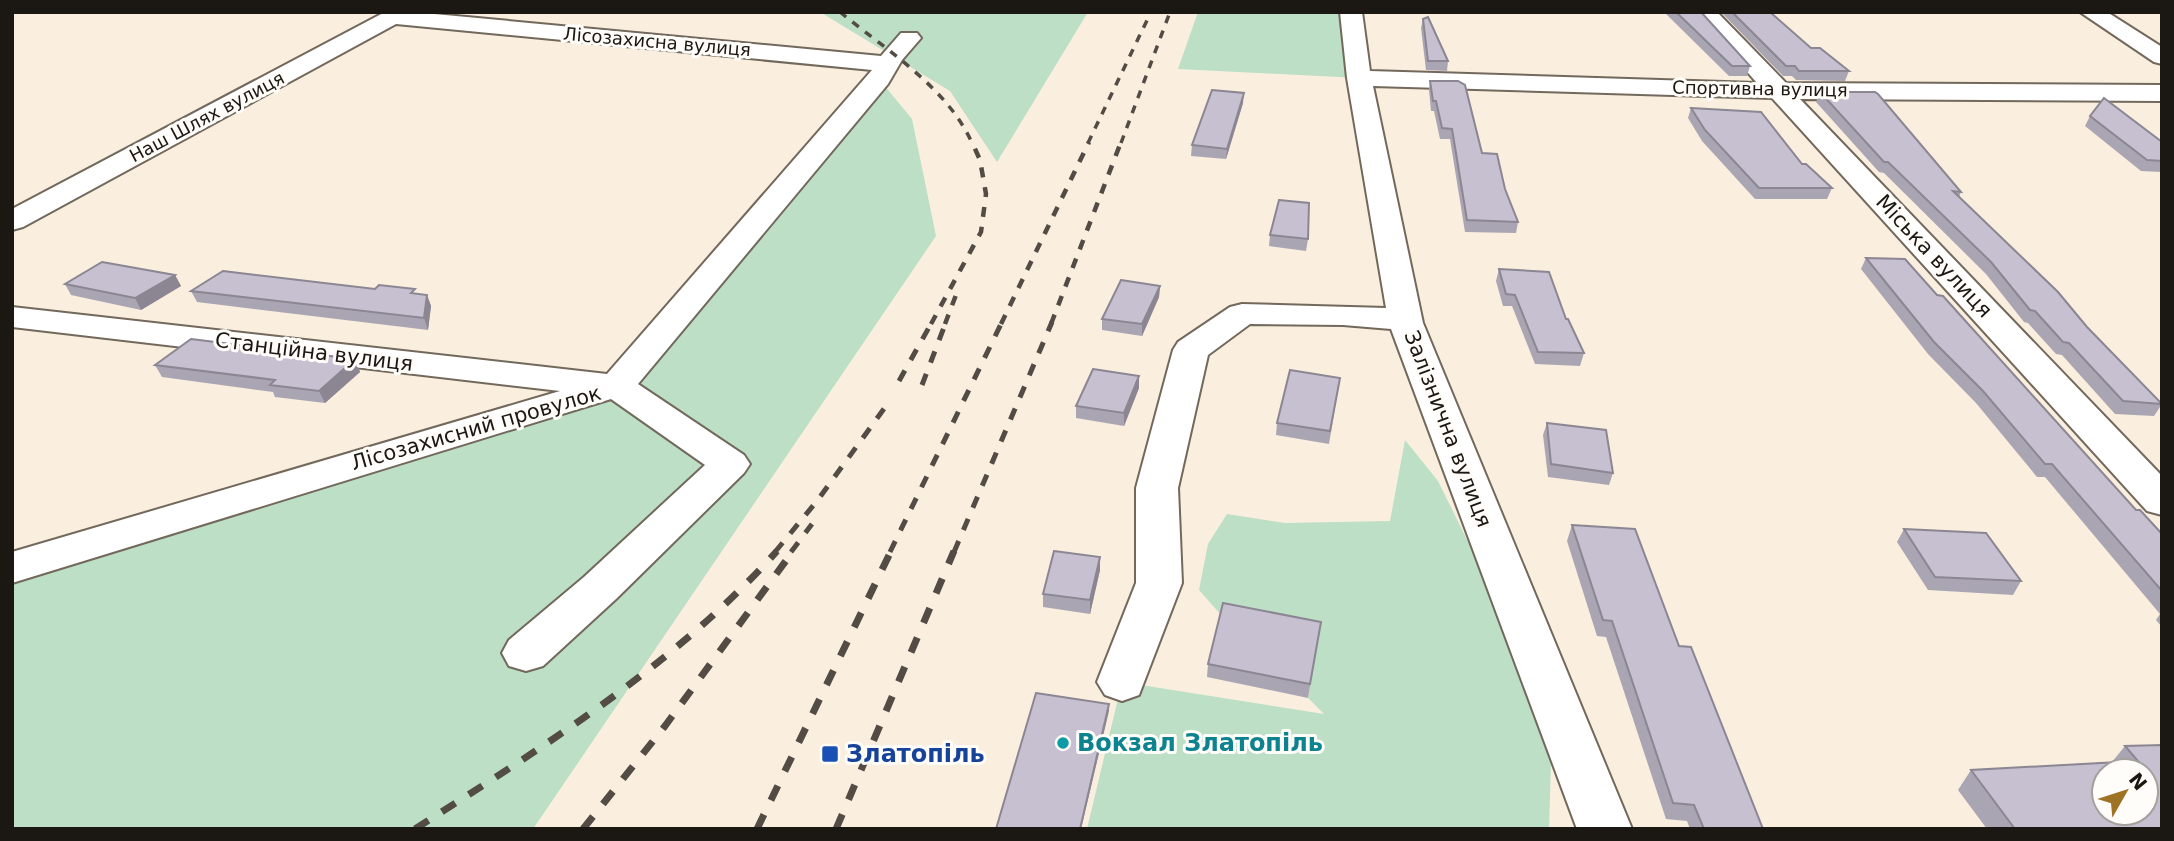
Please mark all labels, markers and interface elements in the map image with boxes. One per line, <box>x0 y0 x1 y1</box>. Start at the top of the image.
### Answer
street label: Лісозахисна вулиця <box>562 23 752 60</box>
street label: Наш Шлях вулиця <box>126 67 288 166</box>
street label: Спортивна вулиця <box>1672 76 1848 101</box>
street label: Міська вулиця <box>1871 190 1997 322</box>
street label: Залізнична вулиця <box>1399 327 1497 531</box>
street label: Станційна вулиця <box>214 328 414 376</box>
street label: Лісозахисний провулок <box>348 381 604 475</box>
place label: Вокзал Златопіль <box>1077 729 1323 757</box>
marker: Вокзал Златопіль <box>1055 735 1071 751</box>
place label: Златопіль <box>846 740 985 768</box>
marker: Златопіль <box>820 744 840 764</box>
north arrow <box>2090 757 2160 827</box>
text: N <box>2125 768 2152 794</box>

